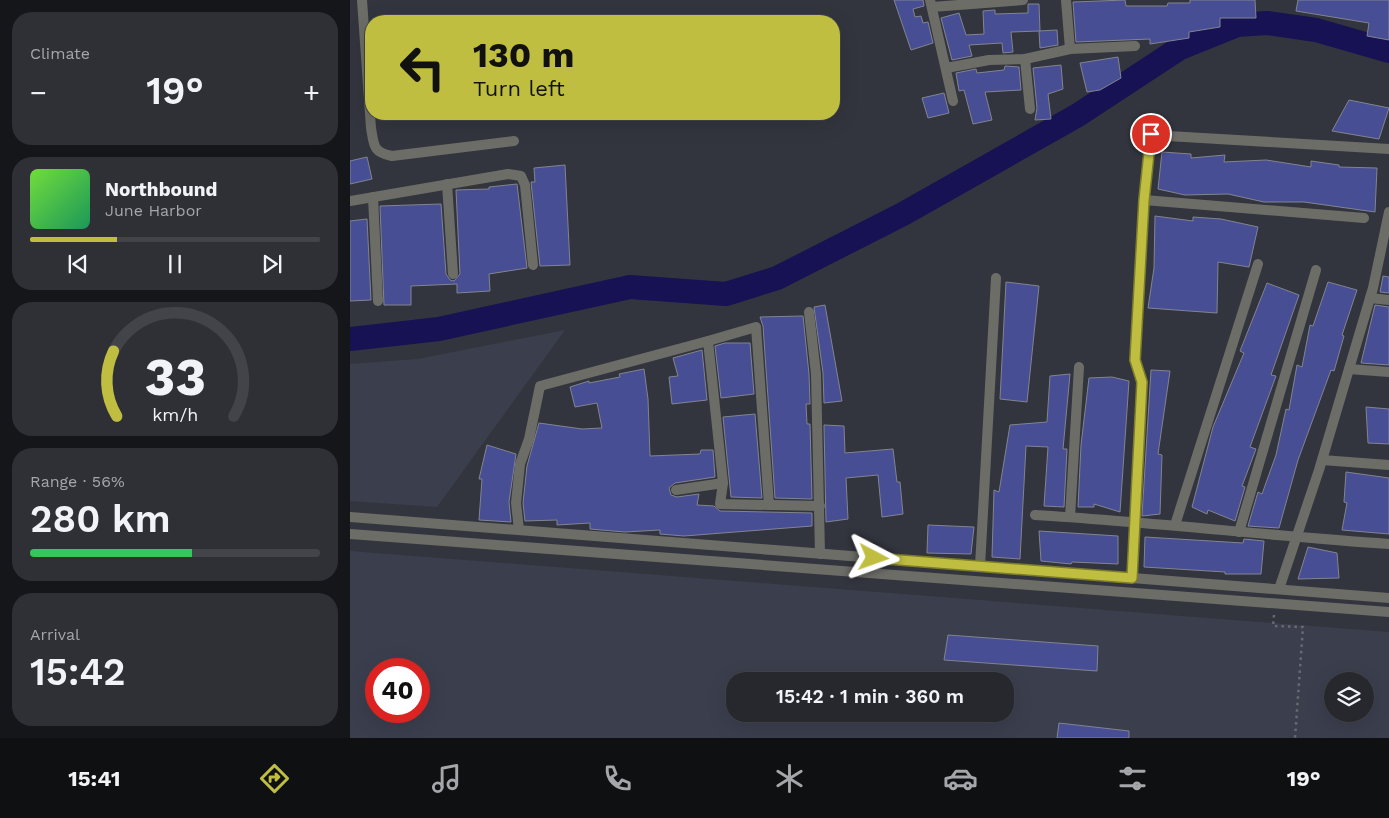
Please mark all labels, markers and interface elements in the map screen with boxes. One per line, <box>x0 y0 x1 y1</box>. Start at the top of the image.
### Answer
text: 130 m <box>473 34 574 76</box>
icon: left <box>390 35 455 100</box>
text: Climate <box>30 44 90 63</box>
text: 19° <box>146 69 204 113</box>
text: − <box>30 76 47 109</box>
text: + <box>303 76 320 109</box>
text: Turn left <box>473 76 565 101</box>
pin <box>1130 113 1172 155</box>
icon: arrive <box>1137 120 1165 148</box>
text: Northbound <box>105 178 217 201</box>
text: June Harbor <box>105 201 202 220</box>
icon: previous <box>64 250 92 278</box>
icon: pause <box>161 250 189 278</box>
icon: next <box>258 250 286 278</box>
text: 33 <box>144 347 206 408</box>
text: km/h <box>152 404 198 425</box>
text: Range · 56% <box>30 472 125 491</box>
text: 280 km <box>30 497 171 541</box>
position arrow <box>847 531 899 583</box>
text: Arrival <box>30 625 80 644</box>
text: 15:42 <box>30 650 126 694</box>
speed limit sign: 40 <box>365 658 430 723</box>
map controls <box>1324 672 1374 722</box>
button: layers <box>1324 672 1374 722</box>
text: 15:42 · 1 min · 360 m <box>776 685 964 708</box>
icon: directions <box>257 761 292 796</box>
icon: music <box>429 761 464 796</box>
icon: phone <box>600 761 635 796</box>
icon: climate <box>772 761 807 796</box>
icon: car <box>943 761 978 796</box>
icon: filters <box>1115 761 1150 796</box>
text: 15:41 <box>68 766 120 791</box>
text: 19° <box>1287 766 1321 791</box>

